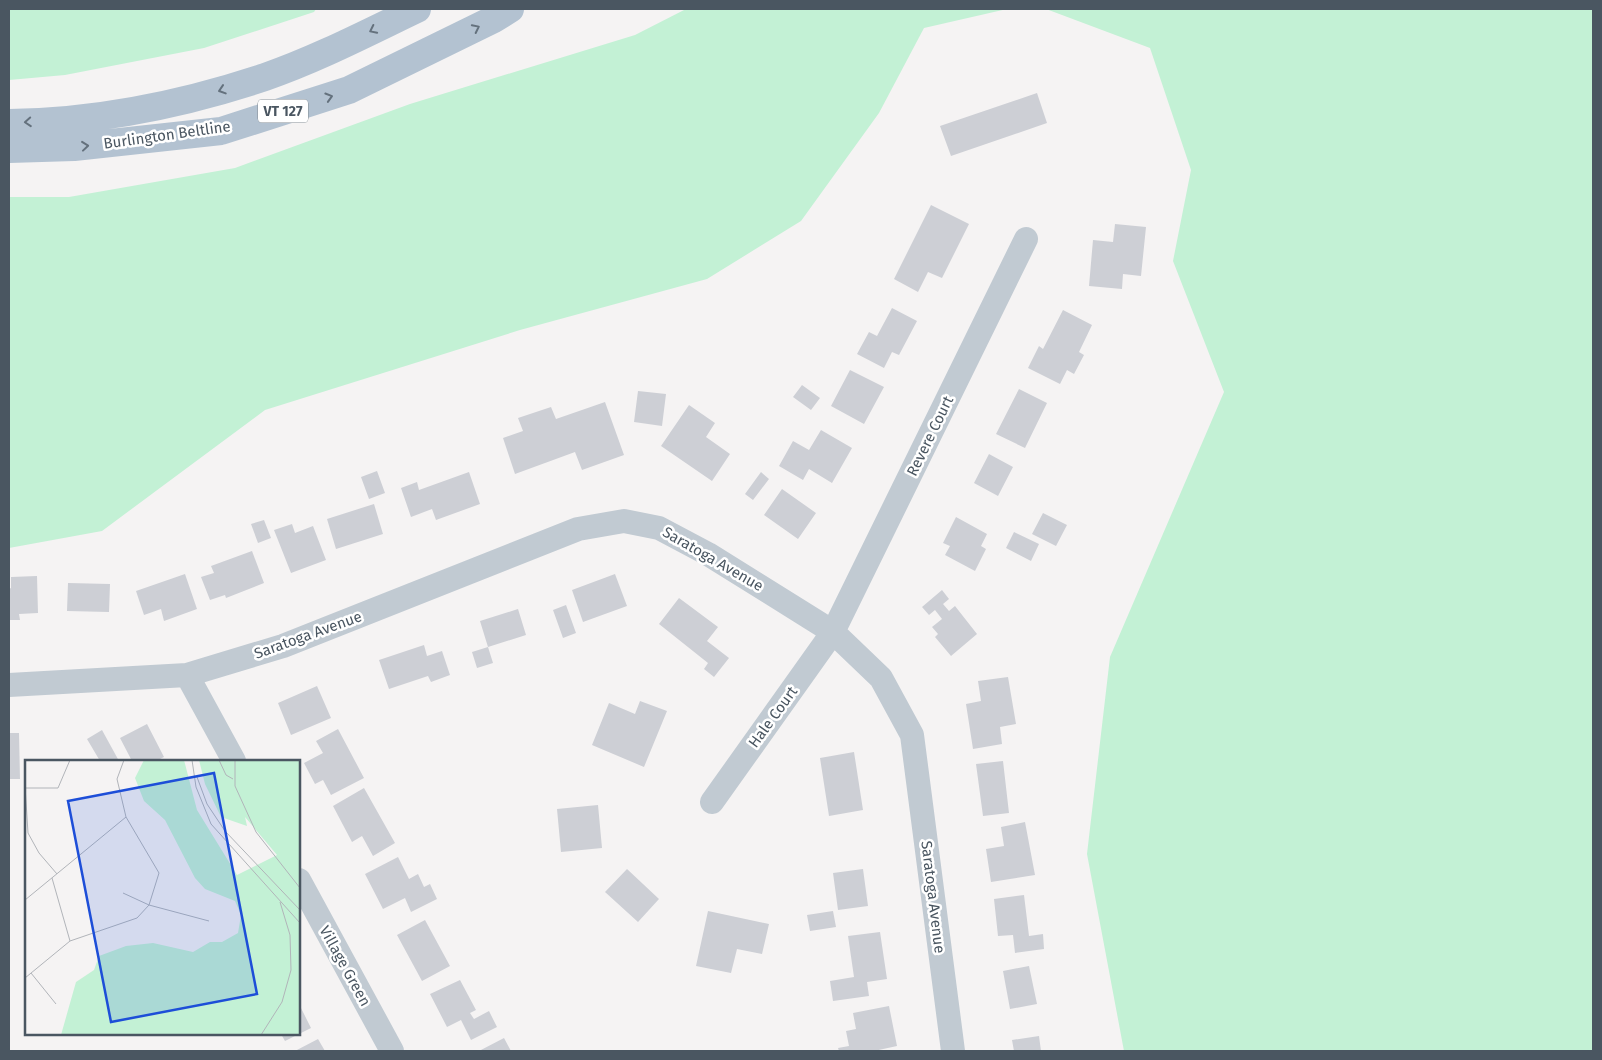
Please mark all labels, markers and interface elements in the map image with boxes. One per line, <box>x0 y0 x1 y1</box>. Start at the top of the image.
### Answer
one-way arrow <box>369 24 378 34</box>
one-way arrow <box>471 24 480 34</box>
one-way arrow <box>218 85 227 95</box>
one-way arrow <box>325 92 333 102</box>
road number: VT 127 <box>258 100 308 122</box>
one-way arrow <box>23 117 31 128</box>
street label: Burlington Beltline <box>102 117 232 153</box>
one-way arrow <box>82 141 90 152</box>
street label: Revere Court <box>903 393 957 479</box>
street label: Saratoga Avenue <box>660 523 766 595</box>
street label: Saratoga Avenue <box>252 607 364 663</box>
street label: Hale Court <box>745 682 802 751</box>
inset map <box>25 760 300 1035</box>
street label: Saratoga Avenue <box>917 840 949 954</box>
street label: Village Green <box>316 923 374 1009</box>

